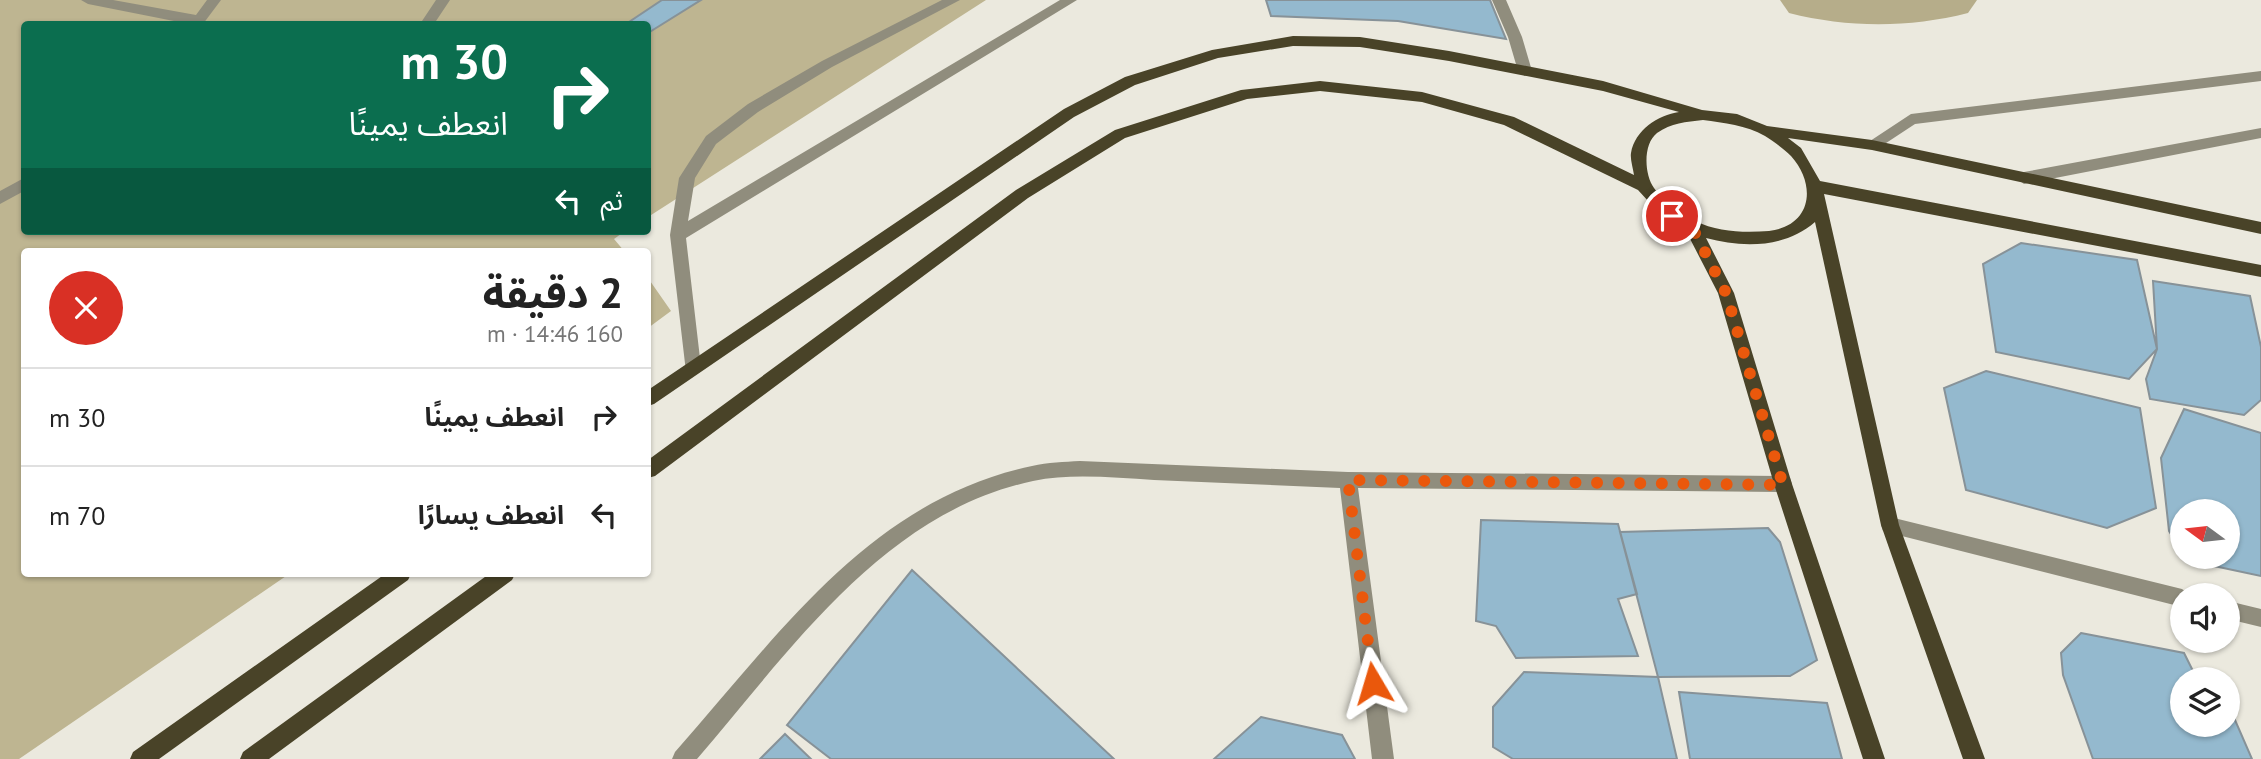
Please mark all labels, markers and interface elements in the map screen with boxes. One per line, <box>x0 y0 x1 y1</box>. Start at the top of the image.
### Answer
text: 30 m <box>401 29 508 93</box>
icon: right <box>532 49 623 140</box>
text: انعطف يمينًا <box>348 102 508 144</box>
icon: left <box>549 182 587 220</box>
text: ثم <box>601 184 623 217</box>
pin <box>1642 186 1702 246</box>
icon: arrive <box>1653 197 1691 235</box>
text: 2 دقيقة <box>483 265 623 320</box>
button: close <box>49 271 123 345</box>
text: 160 m · 14:46 <box>487 319 623 348</box>
icon: right <box>585 398 623 436</box>
text: انعطف يمينًا <box>424 400 564 433</box>
text: 30 m <box>49 401 105 434</box>
icon: left <box>585 496 623 534</box>
text: انعطف يسارًا <box>418 498 564 531</box>
text: 70 m <box>49 499 105 532</box>
north arrow <box>2170 499 2240 569</box>
map controls <box>2170 499 2240 737</box>
button: sound <box>2170 583 2240 653</box>
position arrow <box>1336 646 1410 720</box>
button: layers <box>2170 667 2240 737</box>

